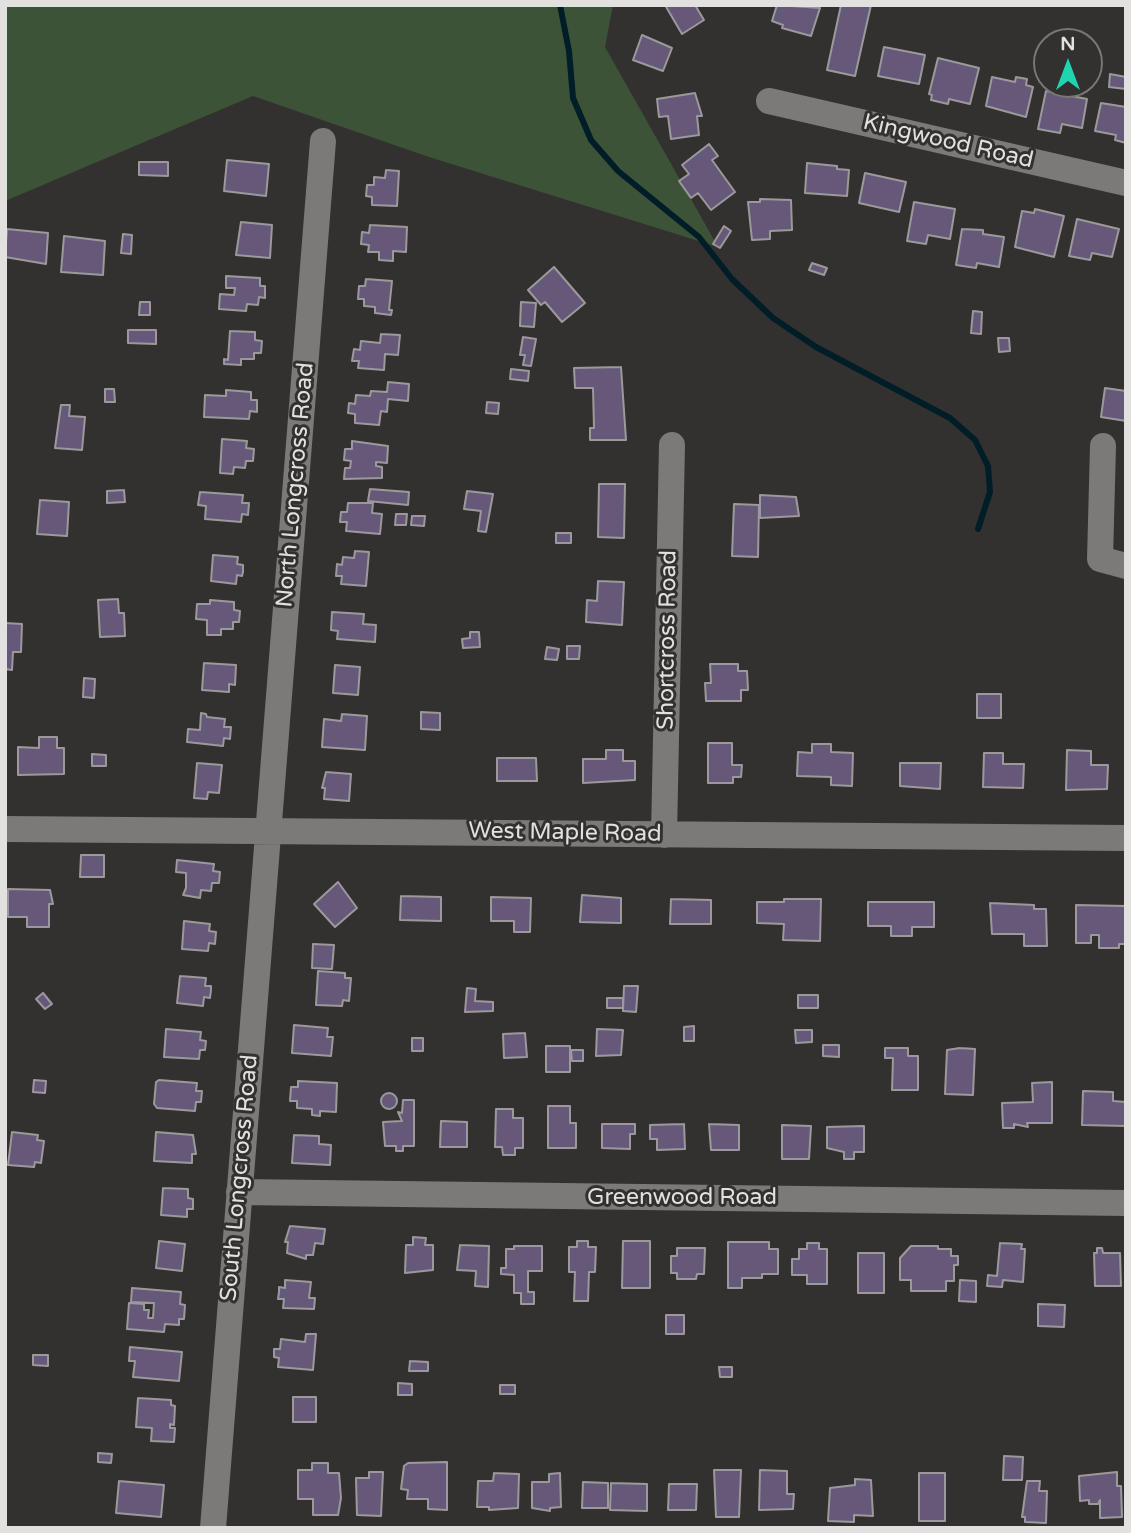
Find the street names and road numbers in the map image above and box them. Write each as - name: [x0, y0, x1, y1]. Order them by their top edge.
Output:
- street label: Kingwood Road: [860, 109, 1036, 175]
- street label: North Longcross Road: [272, 361, 320, 609]
- street label: Shortcross Road: [653, 550, 683, 730]
- street label: West Maple Road: [468, 818, 662, 848]
- street label: South Longcross Road: [215, 1054, 265, 1302]
- street label: Greenwood Road: [587, 1184, 777, 1212]

